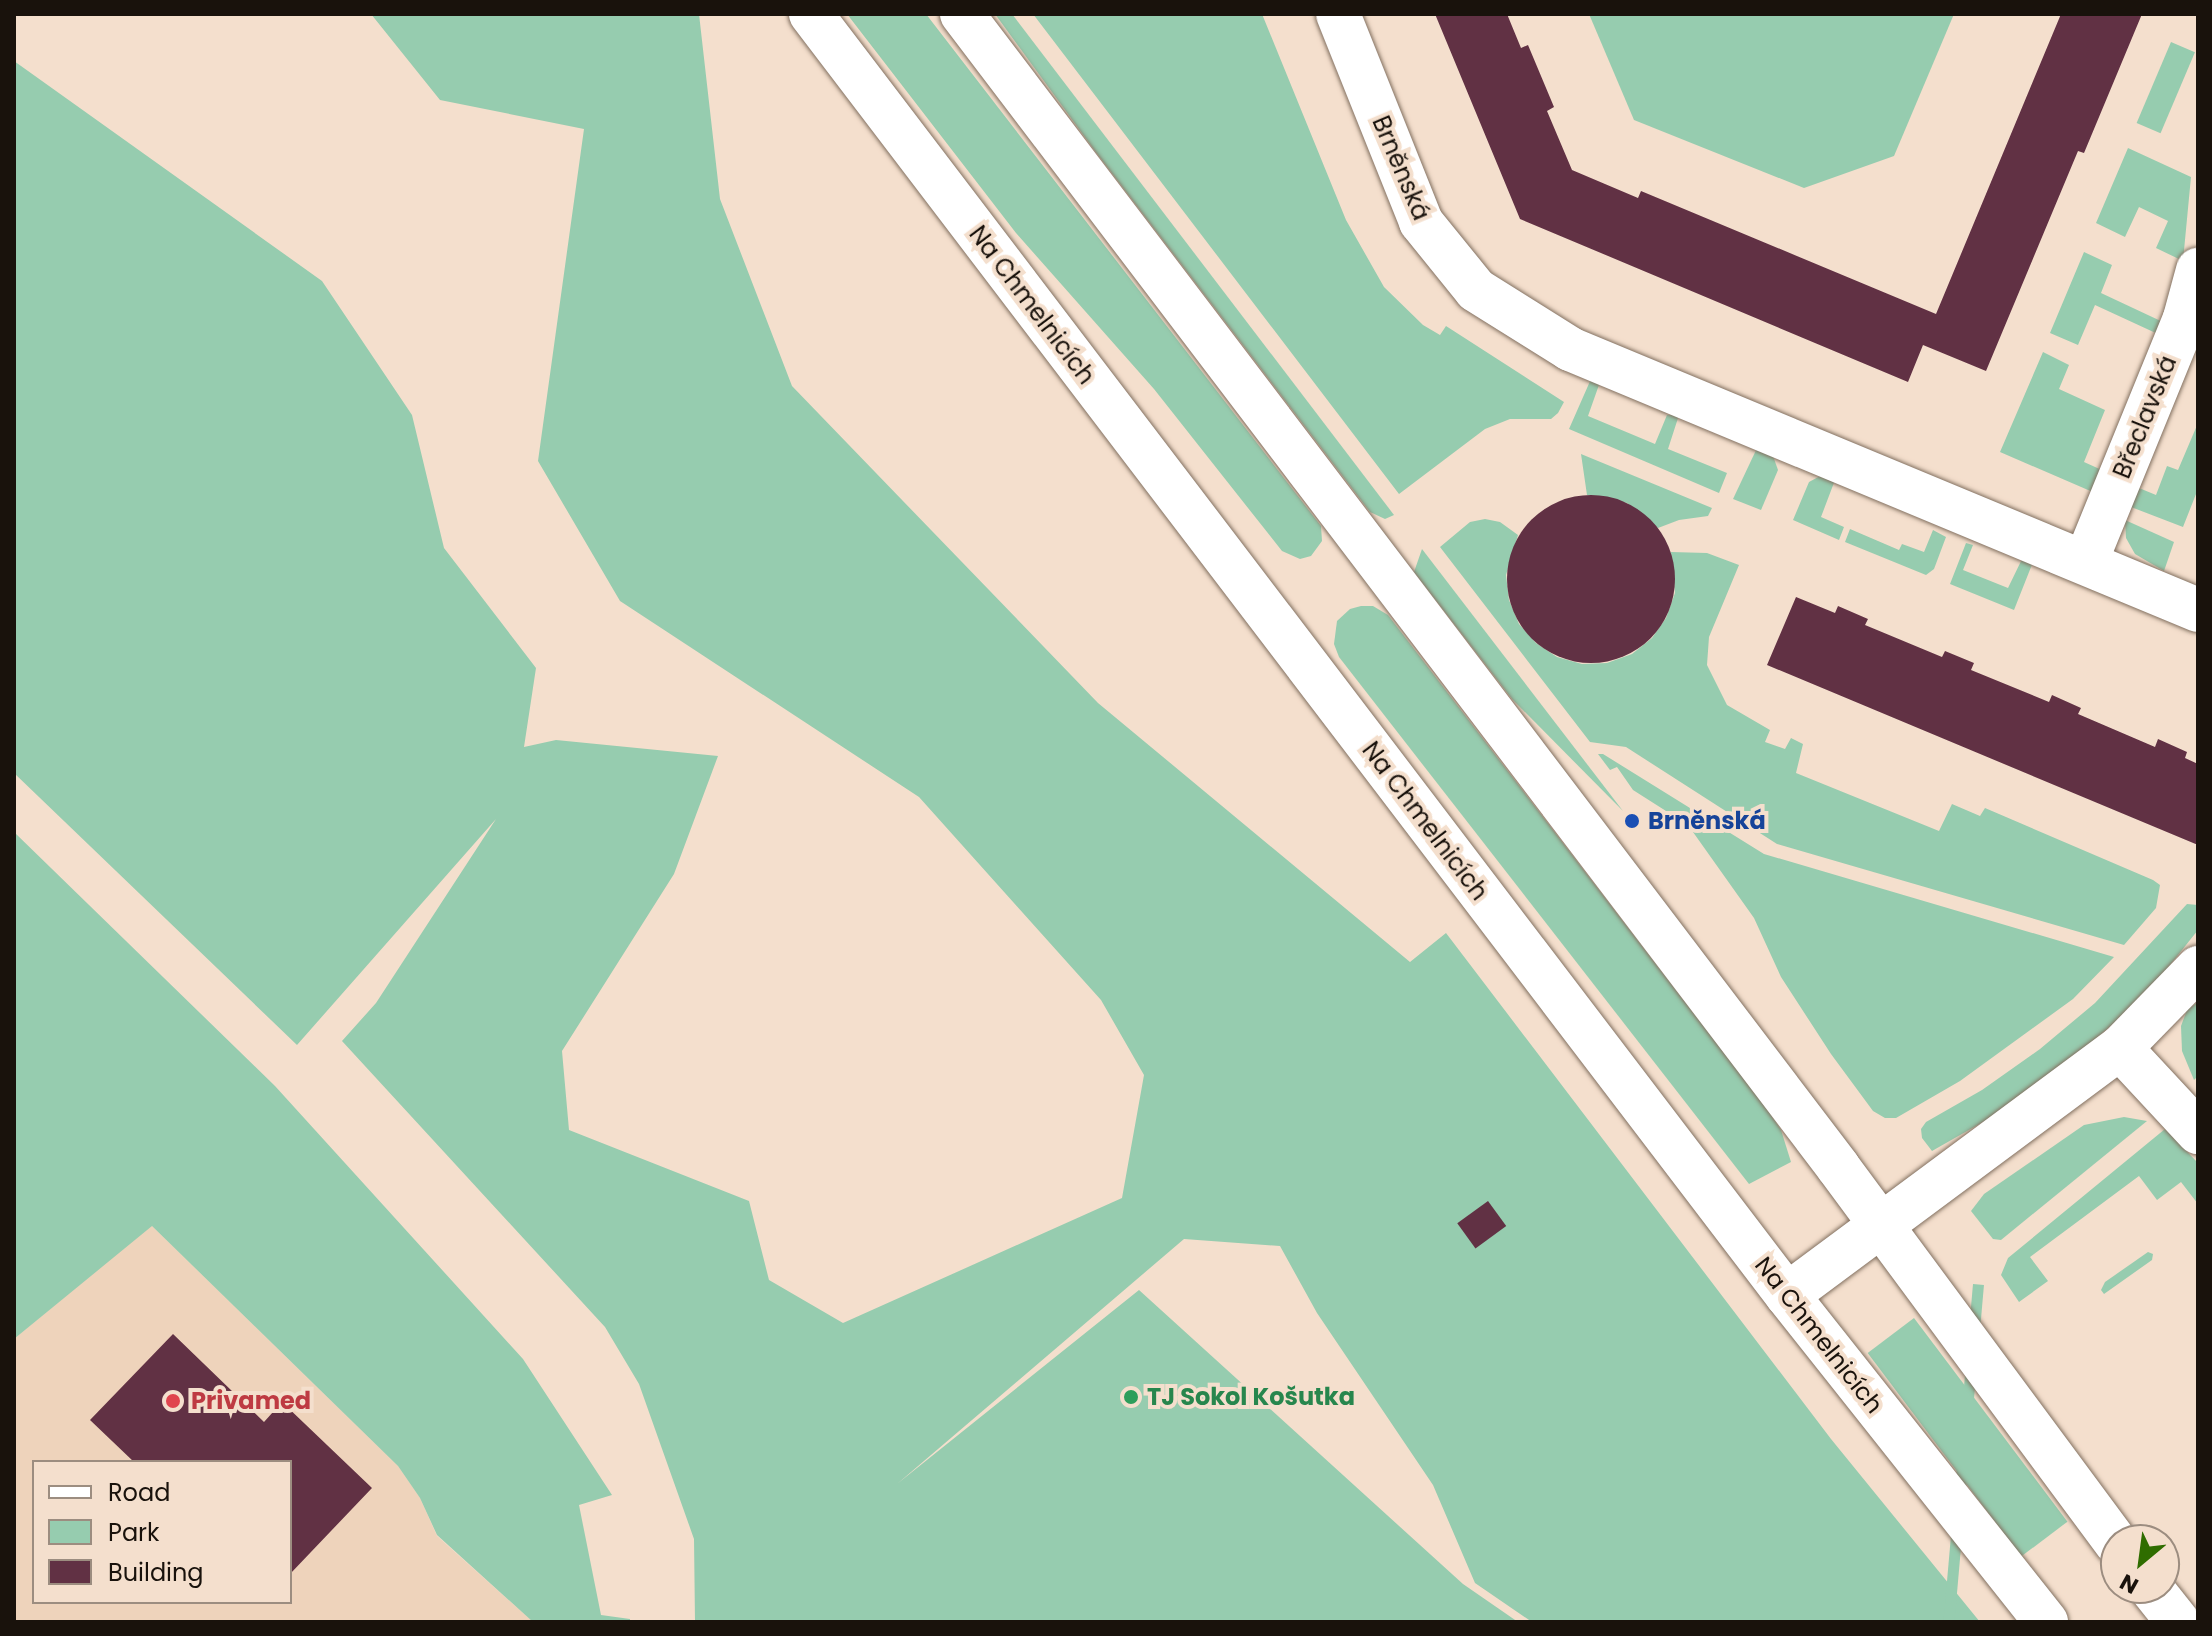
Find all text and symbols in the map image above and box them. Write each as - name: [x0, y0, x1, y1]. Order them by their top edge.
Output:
- street label: Brněnská: [1366, 112, 1436, 224]
- street label: Na Chmelnicích: [963, 220, 1101, 390]
- street label: Břeclavská: [2107, 351, 2183, 483]
- street label: Na Chmelnicích: [1356, 736, 1494, 906]
- place label: Brněnská: [1648, 807, 1766, 835]
- marker: Brněnská: [1623, 812, 1641, 830]
- street label: Na Chmelnicích: [1749, 1251, 1889, 1419]
- place label: TJ Sokol Košutka: [1147, 1383, 1355, 1411]
- place label: Privamed: [191, 1387, 311, 1415]
- marker: TJ Sokol Košutka: [1122, 1388, 1140, 1406]
- marker: Privamed: [162, 1390, 184, 1412]
- legend: [32, 1460, 292, 1604]
- text: Road: [108, 1476, 170, 1509]
- text: Park: [108, 1516, 159, 1549]
- north arrow: [2100, 1524, 2180, 1604]
- text: Building: [108, 1556, 204, 1589]
- text: N: [2114, 1566, 2144, 1601]

